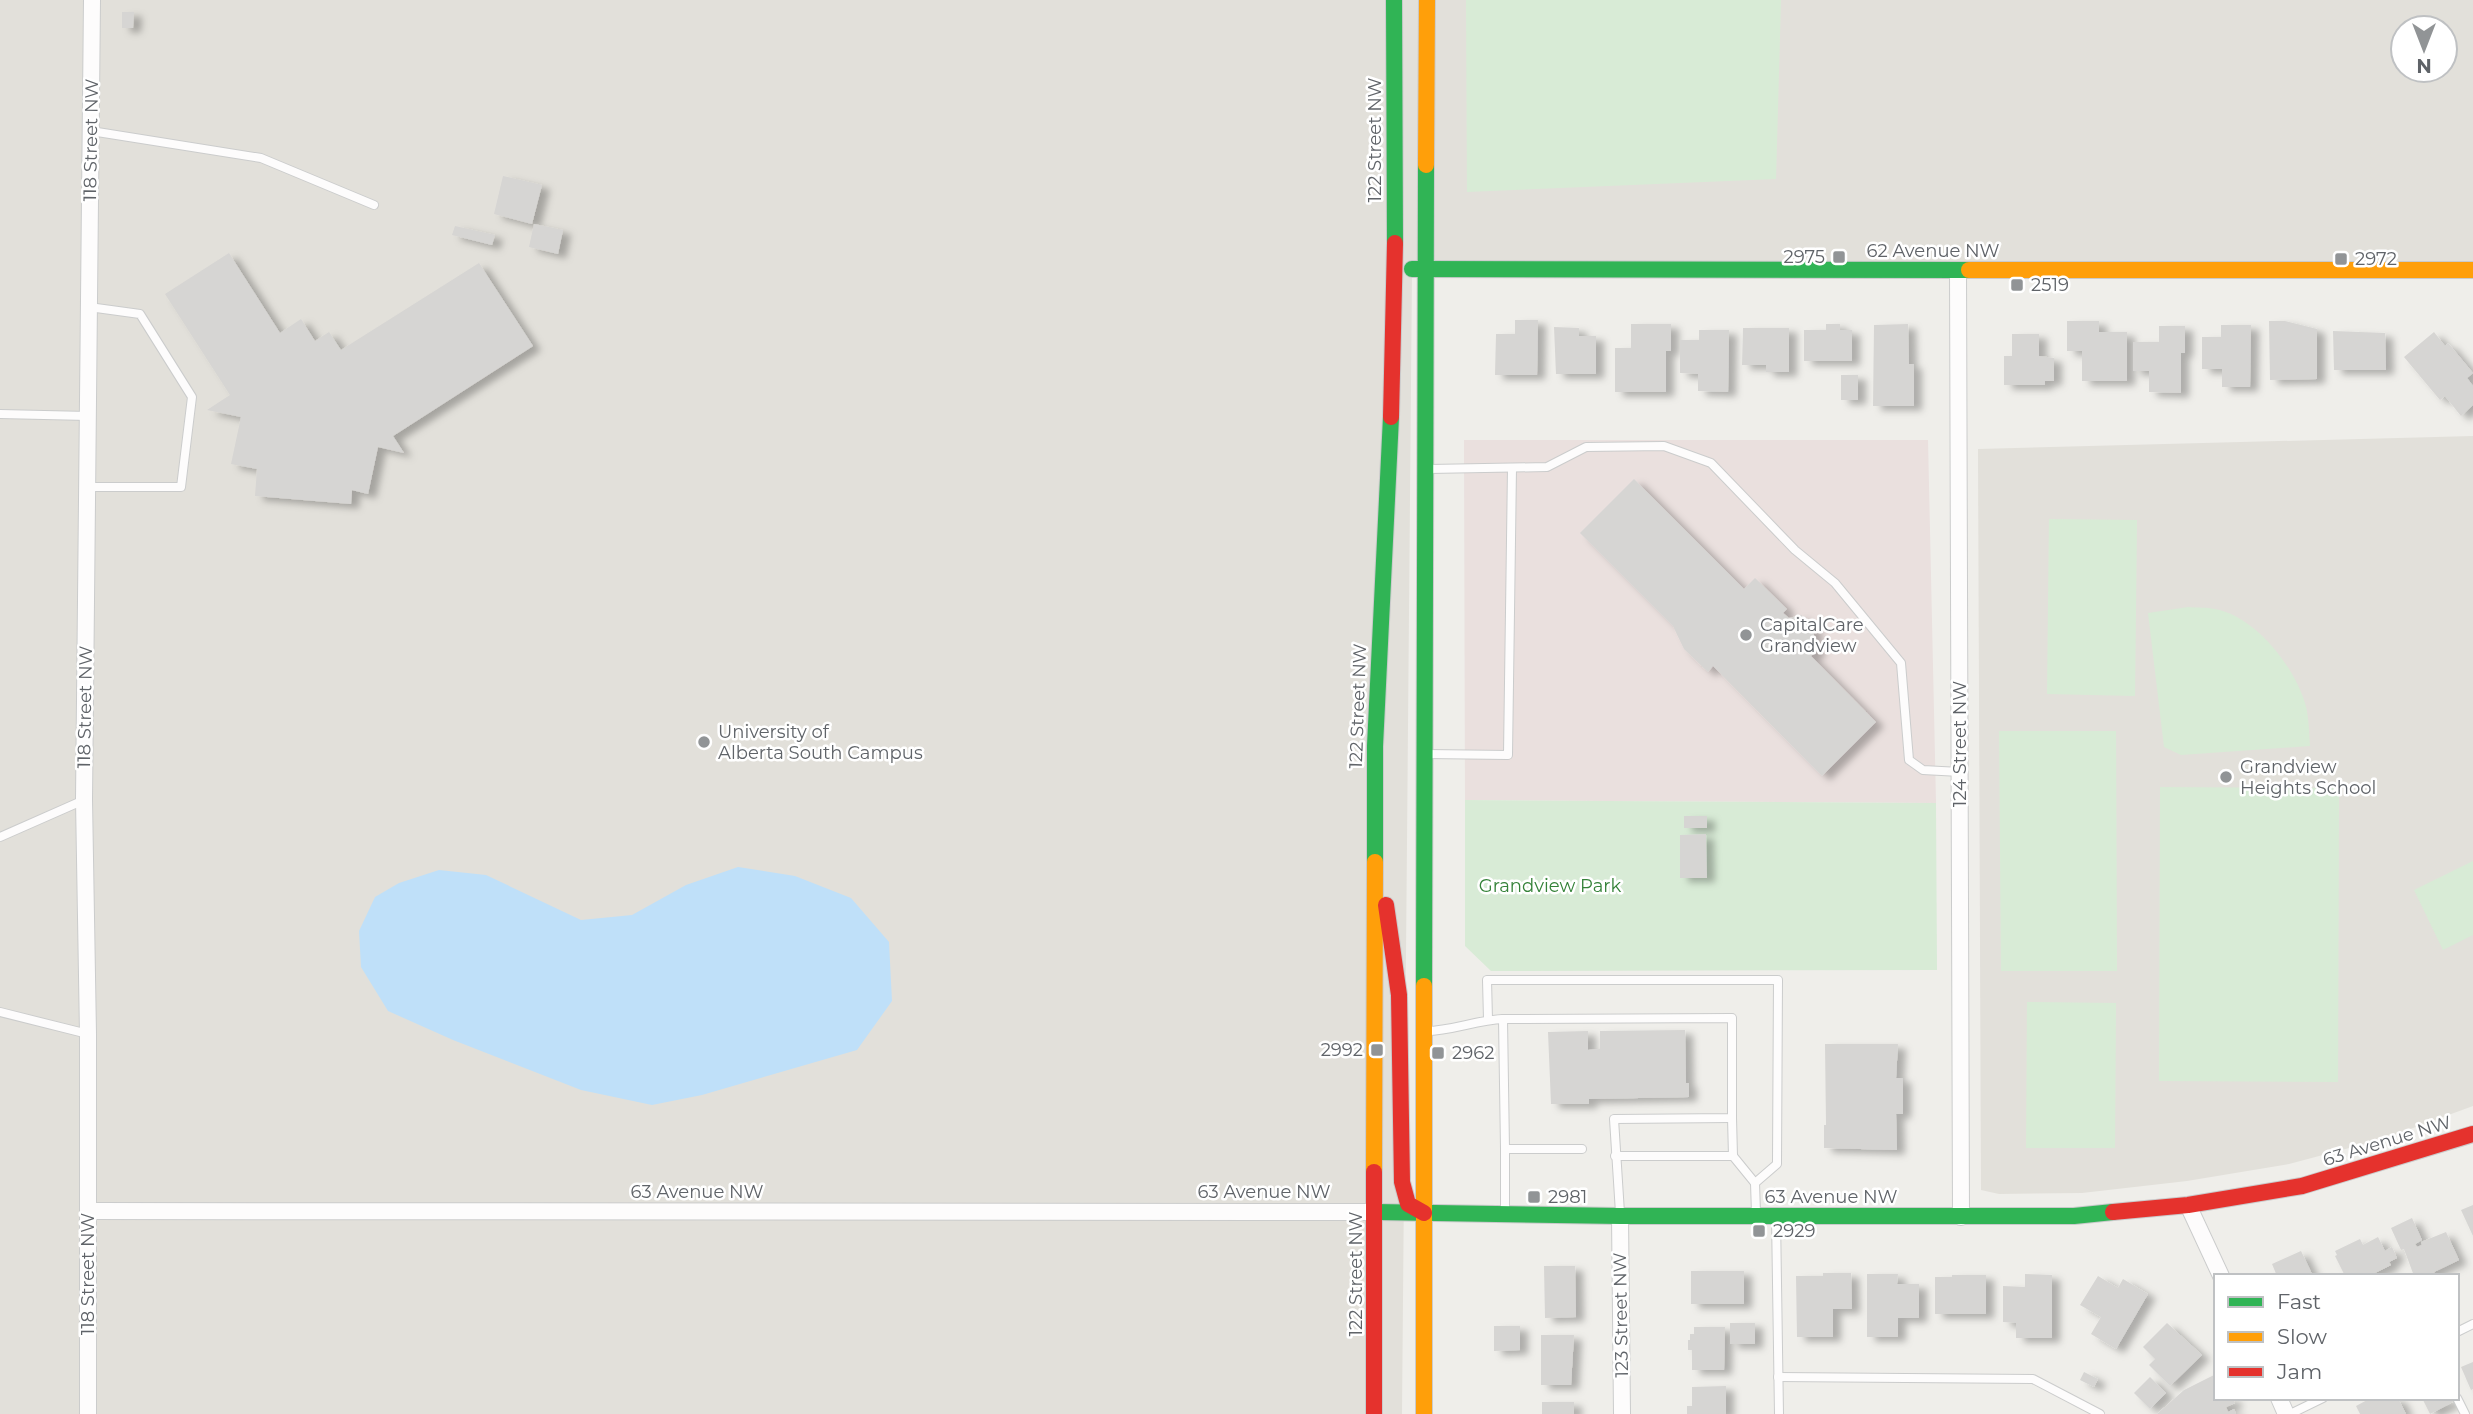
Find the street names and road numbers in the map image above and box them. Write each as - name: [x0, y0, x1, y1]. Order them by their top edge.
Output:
- street label: 122 Street NW: [1364, 77, 1386, 203]
- street label: 118 Street NW: [79, 78, 103, 202]
- street label: 62 Avenue NW: [1867, 240, 1999, 262]
- street label: 122 Street NW: [1345, 643, 1371, 769]
- street label: 118 Street NW: [73, 645, 97, 769]
- street label: 124 Street NW: [1949, 681, 1971, 807]
- street label: 63 Avenue NW: [2320, 1111, 2454, 1171]
- street label: 63 Avenue NW: [631, 1181, 763, 1203]
- street label: 63 Avenue NW: [1198, 1181, 1330, 1203]
- street label: 63 Avenue NW: [1765, 1186, 1897, 1208]
- street label: 122 Street NW: [1345, 1211, 1367, 1337]
- street label: 118 Street NW: [77, 1213, 99, 1335]
- street label: 123 Street NW: [1609, 1252, 1633, 1378]

